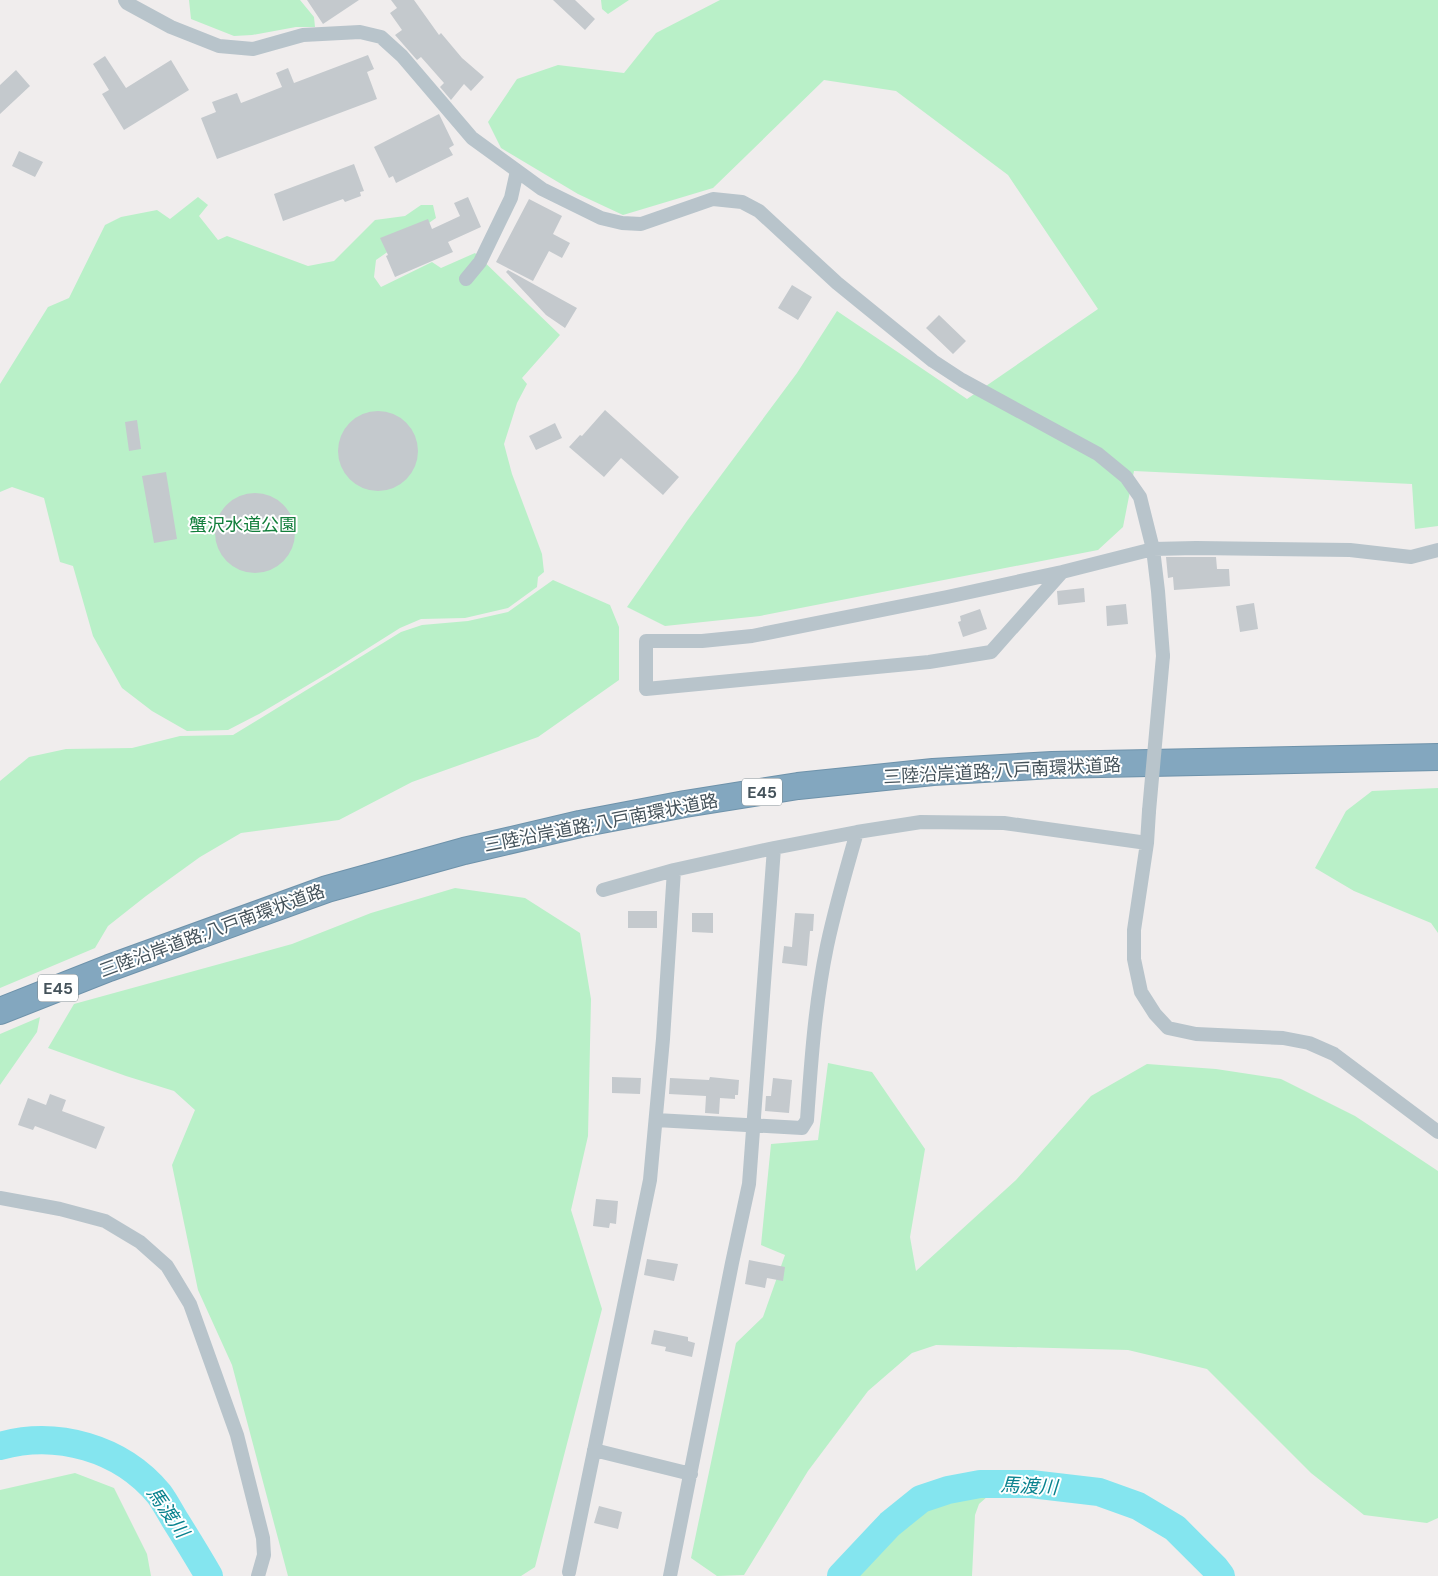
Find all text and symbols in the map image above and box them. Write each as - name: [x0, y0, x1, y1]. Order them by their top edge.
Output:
- park label: 蟹沢水道公園: [189, 513, 297, 537]
- street label: 三陸沿岸道路;八戸南環状道路: [882, 753, 1122, 789]
- road number: E45: [742, 779, 782, 806]
- street label: 三陸沿岸道路;八戸南環状道路: [482, 789, 720, 857]
- street label: 三陸沿岸道路;八戸南環状道路: [96, 879, 328, 983]
- road number: E45: [38, 974, 78, 1001]
- water label: 馬渡川: [1000, 1472, 1060, 1500]
- water label: 馬渡川: [141, 1481, 196, 1544]

